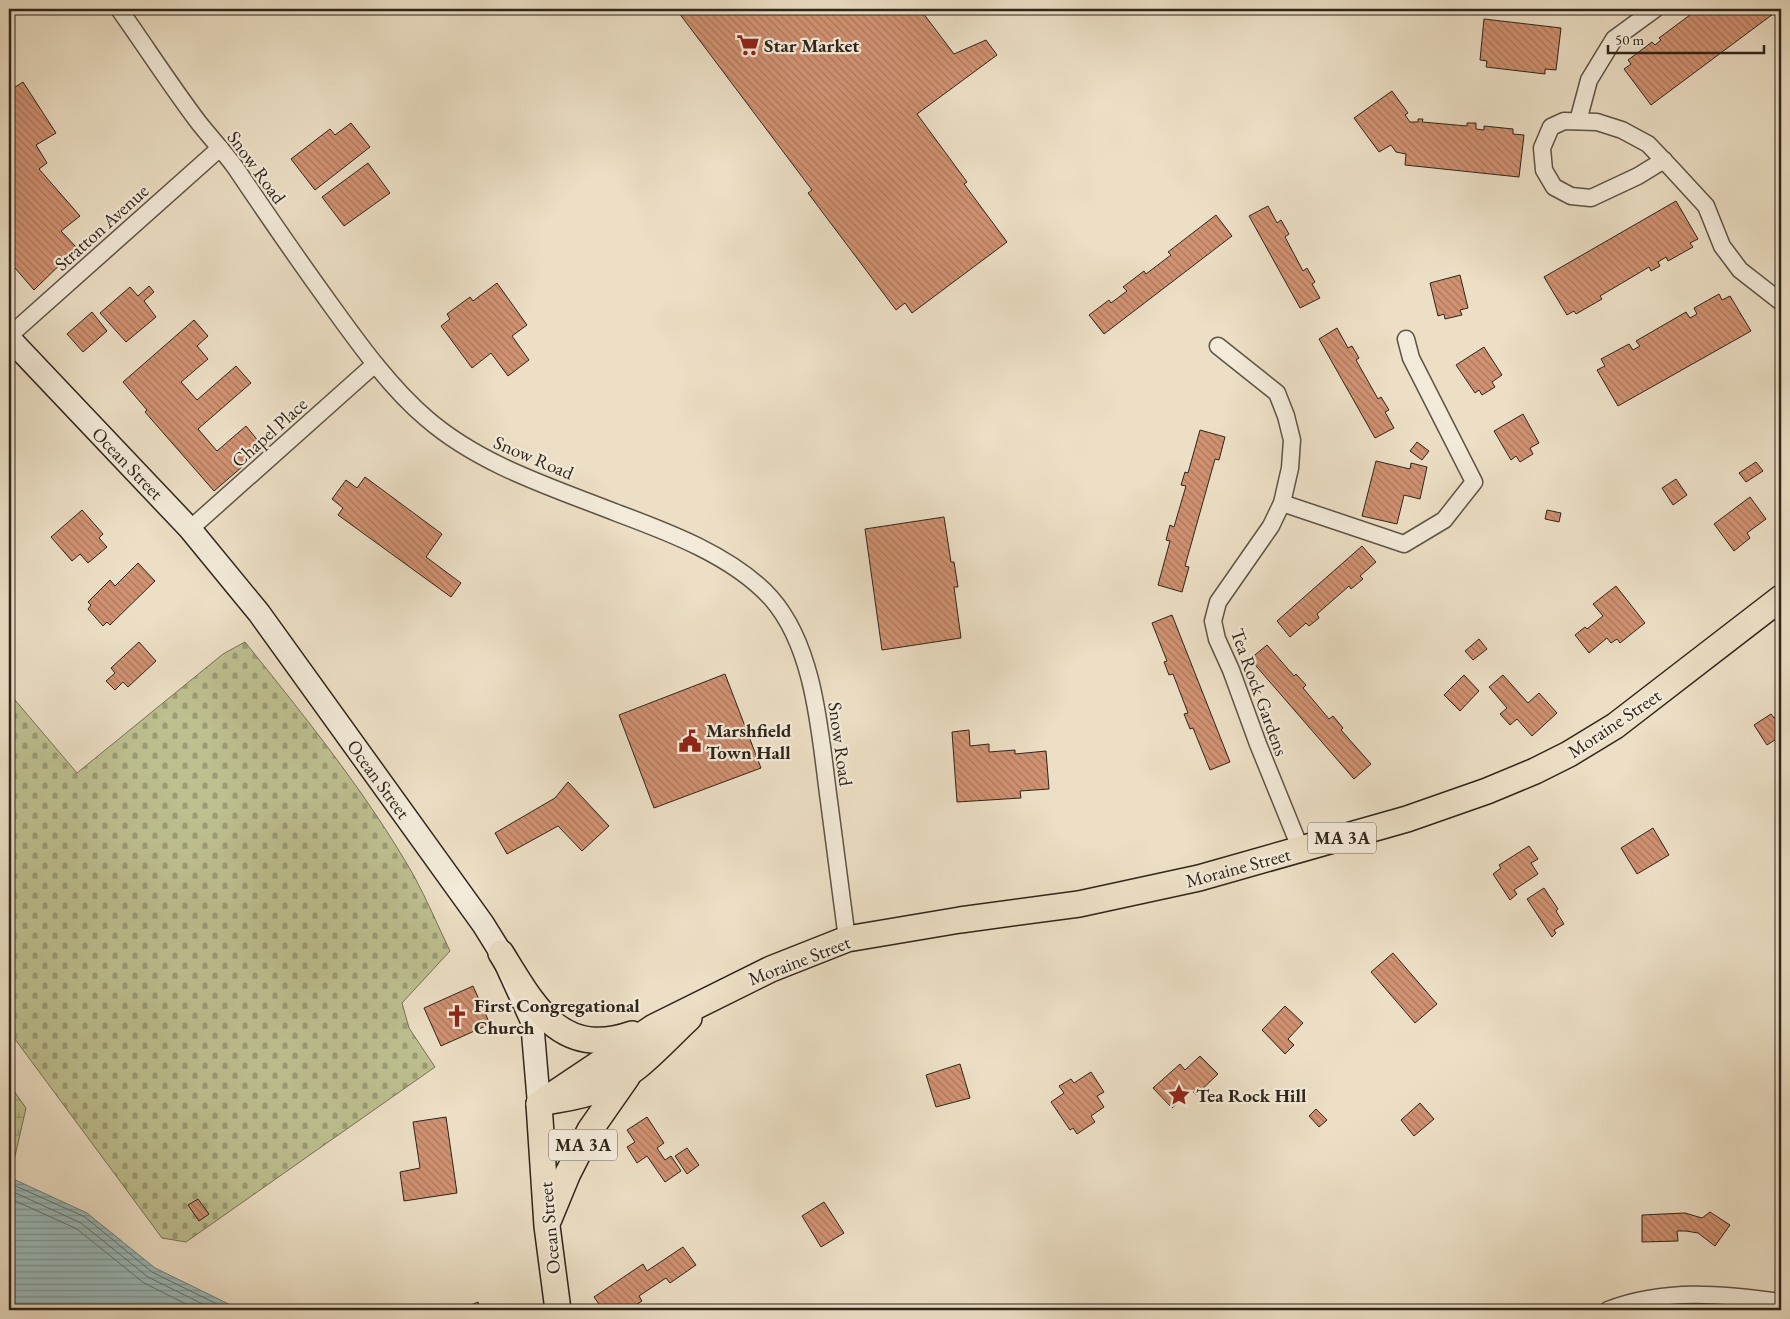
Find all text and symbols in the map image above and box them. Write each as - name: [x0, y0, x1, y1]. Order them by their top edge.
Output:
- scale bar: [1608, 22, 1764, 54]
- text: 50 m: [1615, 30, 1644, 49]
- supermarket icon: Star Market: [735, 32, 761, 58]
- place label: Star Market: [764, 33, 859, 58]
- street label: Snow Road: [222, 126, 292, 209]
- street label: Stratton Avenue: [49, 178, 154, 276]
- street label: Chapel Place: [226, 392, 313, 473]
- street label: Ocean Street: [87, 421, 169, 505]
- street label: Snow Road: [490, 429, 578, 486]
- street label: Tea Rock Gardens: [1225, 625, 1294, 759]
- street label: Moraine Street: [1563, 683, 1666, 764]
- street label: Snow Road: [822, 700, 859, 788]
- place label: Marshfield Town Hall: [706, 718, 792, 765]
- public building icon: Marshfield Town Hall: [677, 728, 703, 754]
- street label: Ocean Street: [341, 735, 416, 824]
- road number: MA 3A: [1308, 822, 1376, 854]
- street label: Moraine Street: [1183, 841, 1293, 893]
- street label: Moraine Street: [744, 929, 854, 991]
- place label: First Congregational Church: [474, 993, 640, 1040]
- church icon: First Congregational Church: [444, 1003, 470, 1029]
- place icon: Tea Rock Hill: [1166, 1082, 1192, 1108]
- place label: Tea Rock Hill: [1196, 1083, 1307, 1108]
- road number: MA 3A: [549, 1130, 617, 1160]
- street label: Ocean Street: [533, 1181, 566, 1275]

